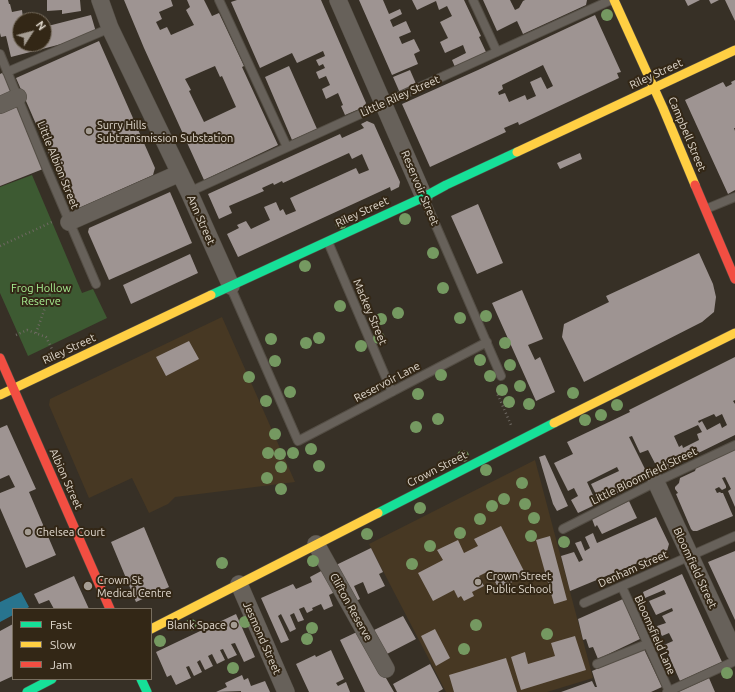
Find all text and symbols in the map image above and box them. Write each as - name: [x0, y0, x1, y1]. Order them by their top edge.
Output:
- north arrow: [12, 12, 52, 52]
- text: N: [34, 19, 48, 32]
- street label: Riley Street: [627, 56, 685, 92]
- street label: Little Riley Street: [358, 73, 442, 119]
- street label: Campbell Street: [665, 95, 709, 173]
- place label: Surry Hills Subtransmission Substation: [97, 118, 233, 144]
- street label: Little Albion Street: [34, 119, 82, 211]
- marker: Surry Hills Subtransmission Substation: [84, 126, 94, 136]
- street label: Reservoir Street: [398, 149, 442, 227]
- street label: Ann Street: [184, 193, 218, 247]
- street label: Riley Street: [333, 194, 391, 230]
- street label: Mackey Street: [350, 277, 390, 347]
- park label: Frog Hollow Reserve: [11, 281, 71, 307]
- street label: Riley Street: [40, 331, 98, 367]
- street label: Reservoir Lane: [352, 359, 422, 405]
- street label: Little Bloomfield Street: [589, 445, 699, 507]
- street label: Albion Street: [47, 447, 85, 511]
- street label: Crown Street: [405, 448, 469, 490]
- place label: Chelsea Court: [36, 525, 105, 539]
- street label: Bloomfield Street: [670, 525, 720, 611]
- marker: Chelsea Court: [23, 527, 33, 537]
- street label: Denham Street: [596, 548, 670, 590]
- place label: Crown Street Public School: [486, 569, 551, 595]
- street label: Clifton Reserve: [327, 571, 375, 643]
- place label: Crown St Medical Centre: [97, 573, 172, 599]
- marker: Crown Street Public School: [473, 577, 483, 587]
- marker: Crown St Medical Centre: [82, 580, 94, 592]
- street label: Bloomsfield Lane: [632, 593, 678, 677]
- street label: Jesmond Street: [240, 600, 284, 676]
- legend: [12, 608, 152, 680]
- text: Fast: [50, 618, 72, 631]
- place label: Blank Space: [167, 618, 226, 632]
- marker: Blank Space: [229, 620, 239, 630]
- text: Slow: [50, 638, 76, 651]
- text: Jam: [50, 658, 72, 671]

